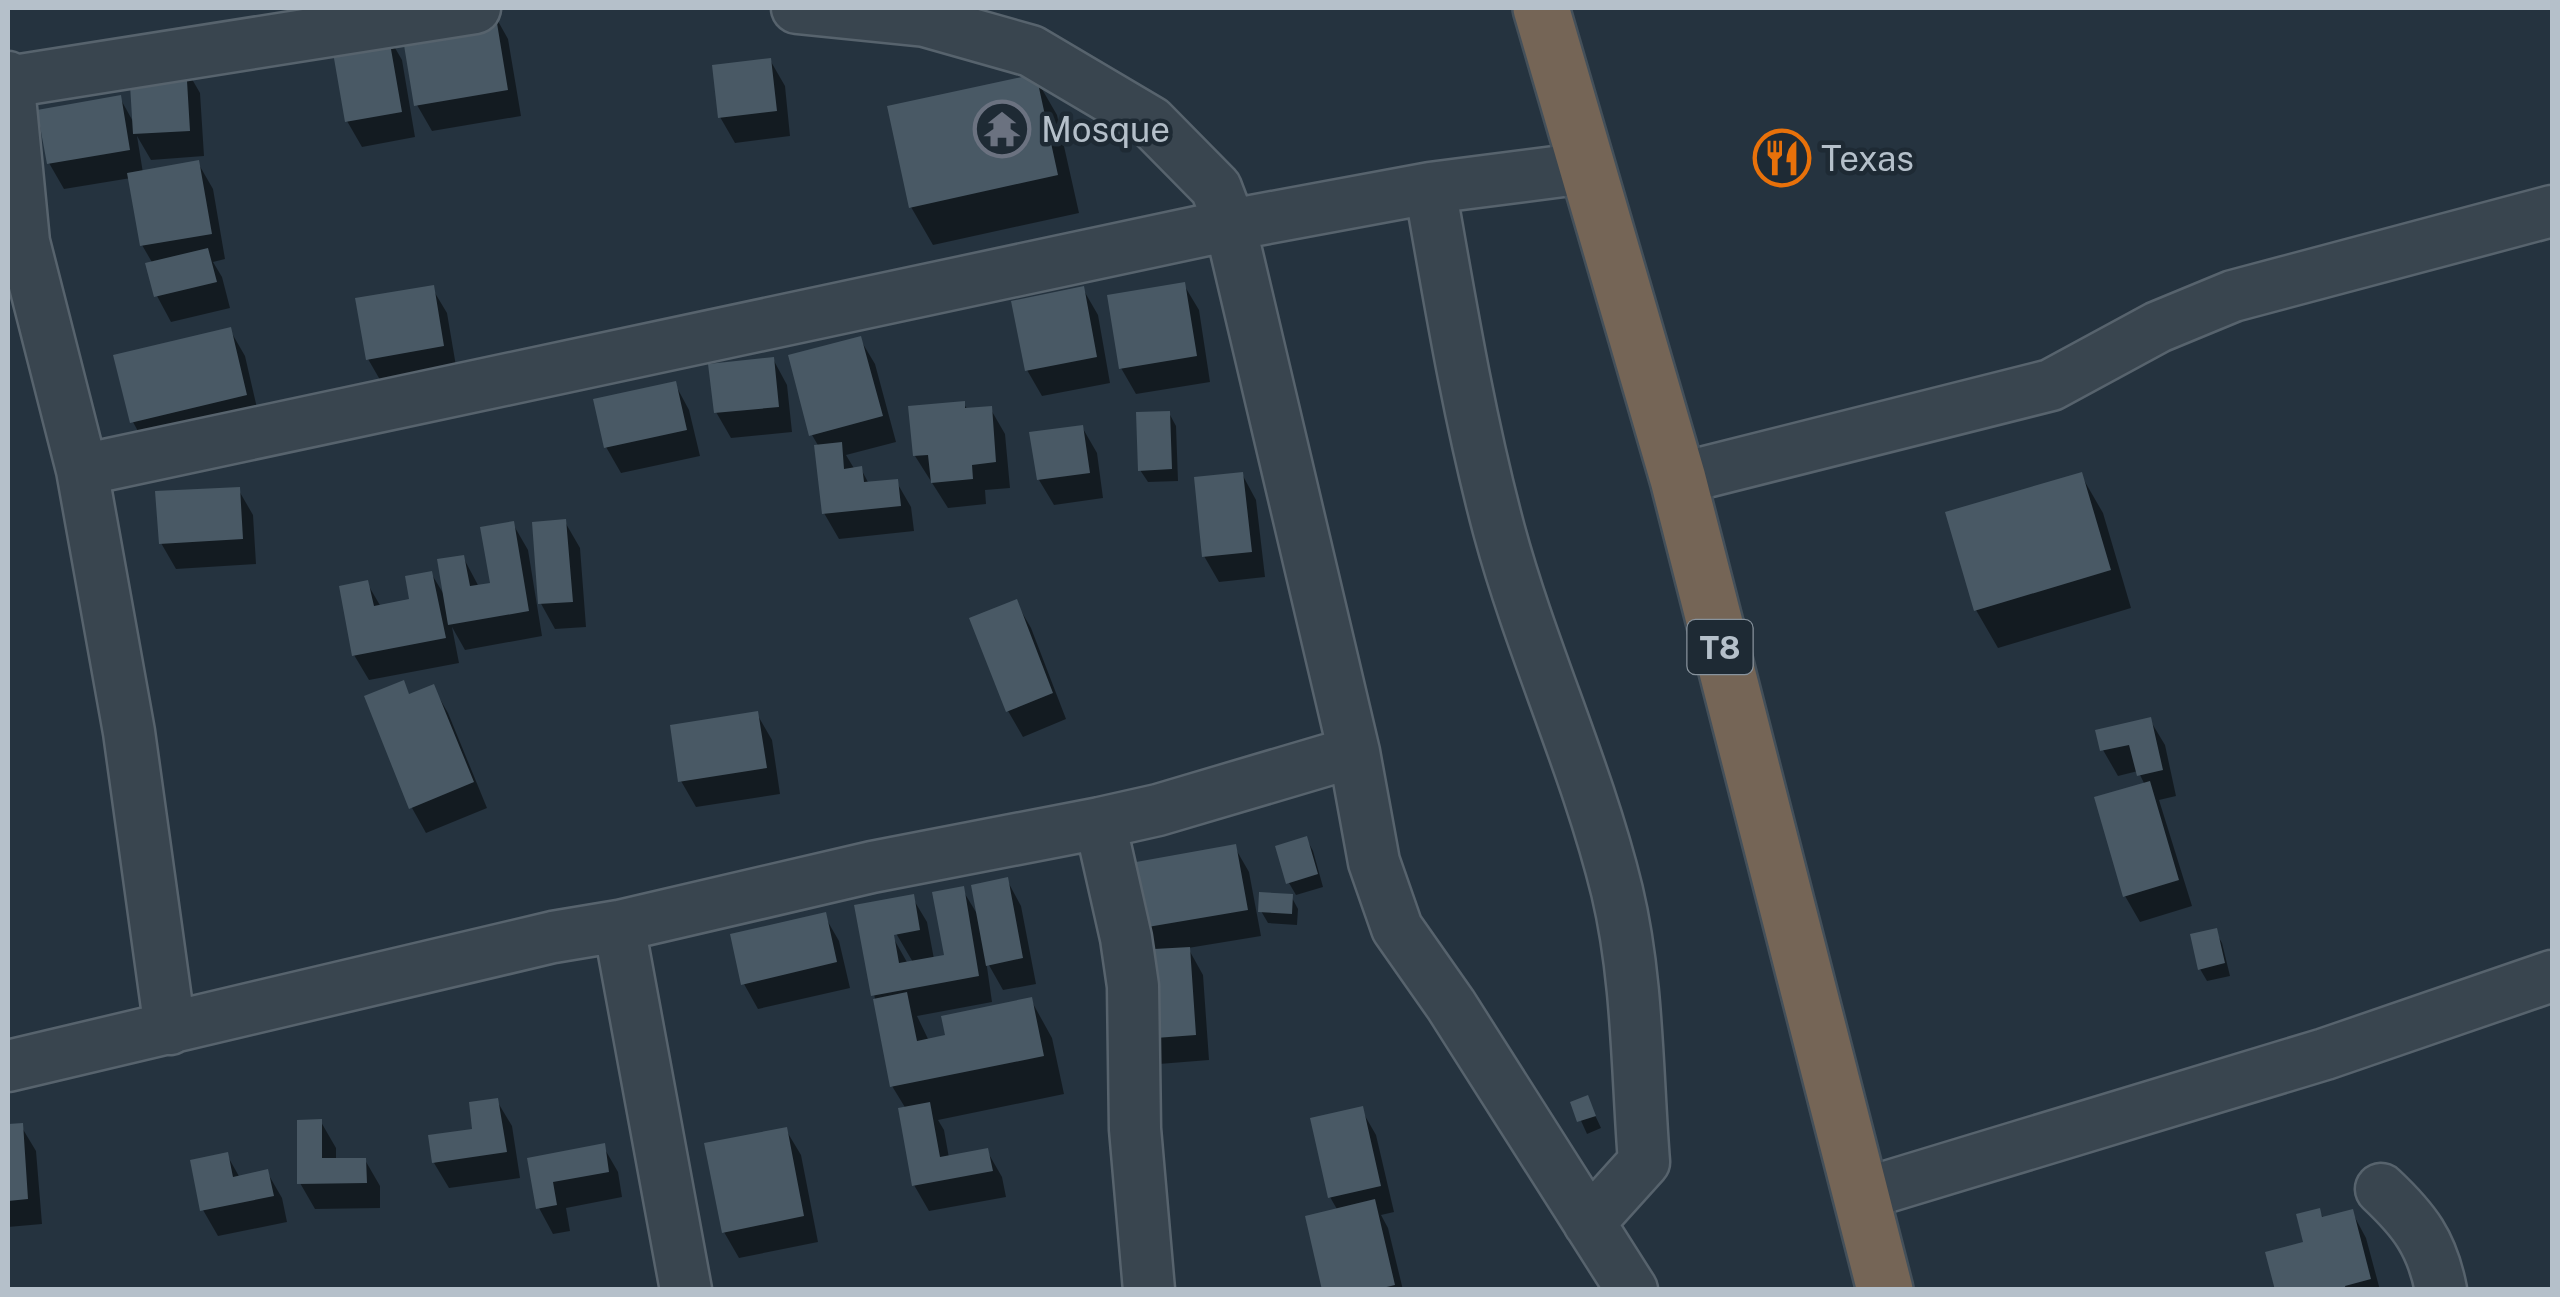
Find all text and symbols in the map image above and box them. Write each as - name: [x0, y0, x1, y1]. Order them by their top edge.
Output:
- temple icon: Mosque: [972, 99, 1032, 159]
- place label: Mosque: [1041, 109, 1170, 150]
- restaurant icon: Texas: [1752, 128, 1812, 188]
- place label: Texas: [1821, 138, 1914, 179]
- road number: T8: [1688, 620, 1752, 674]

